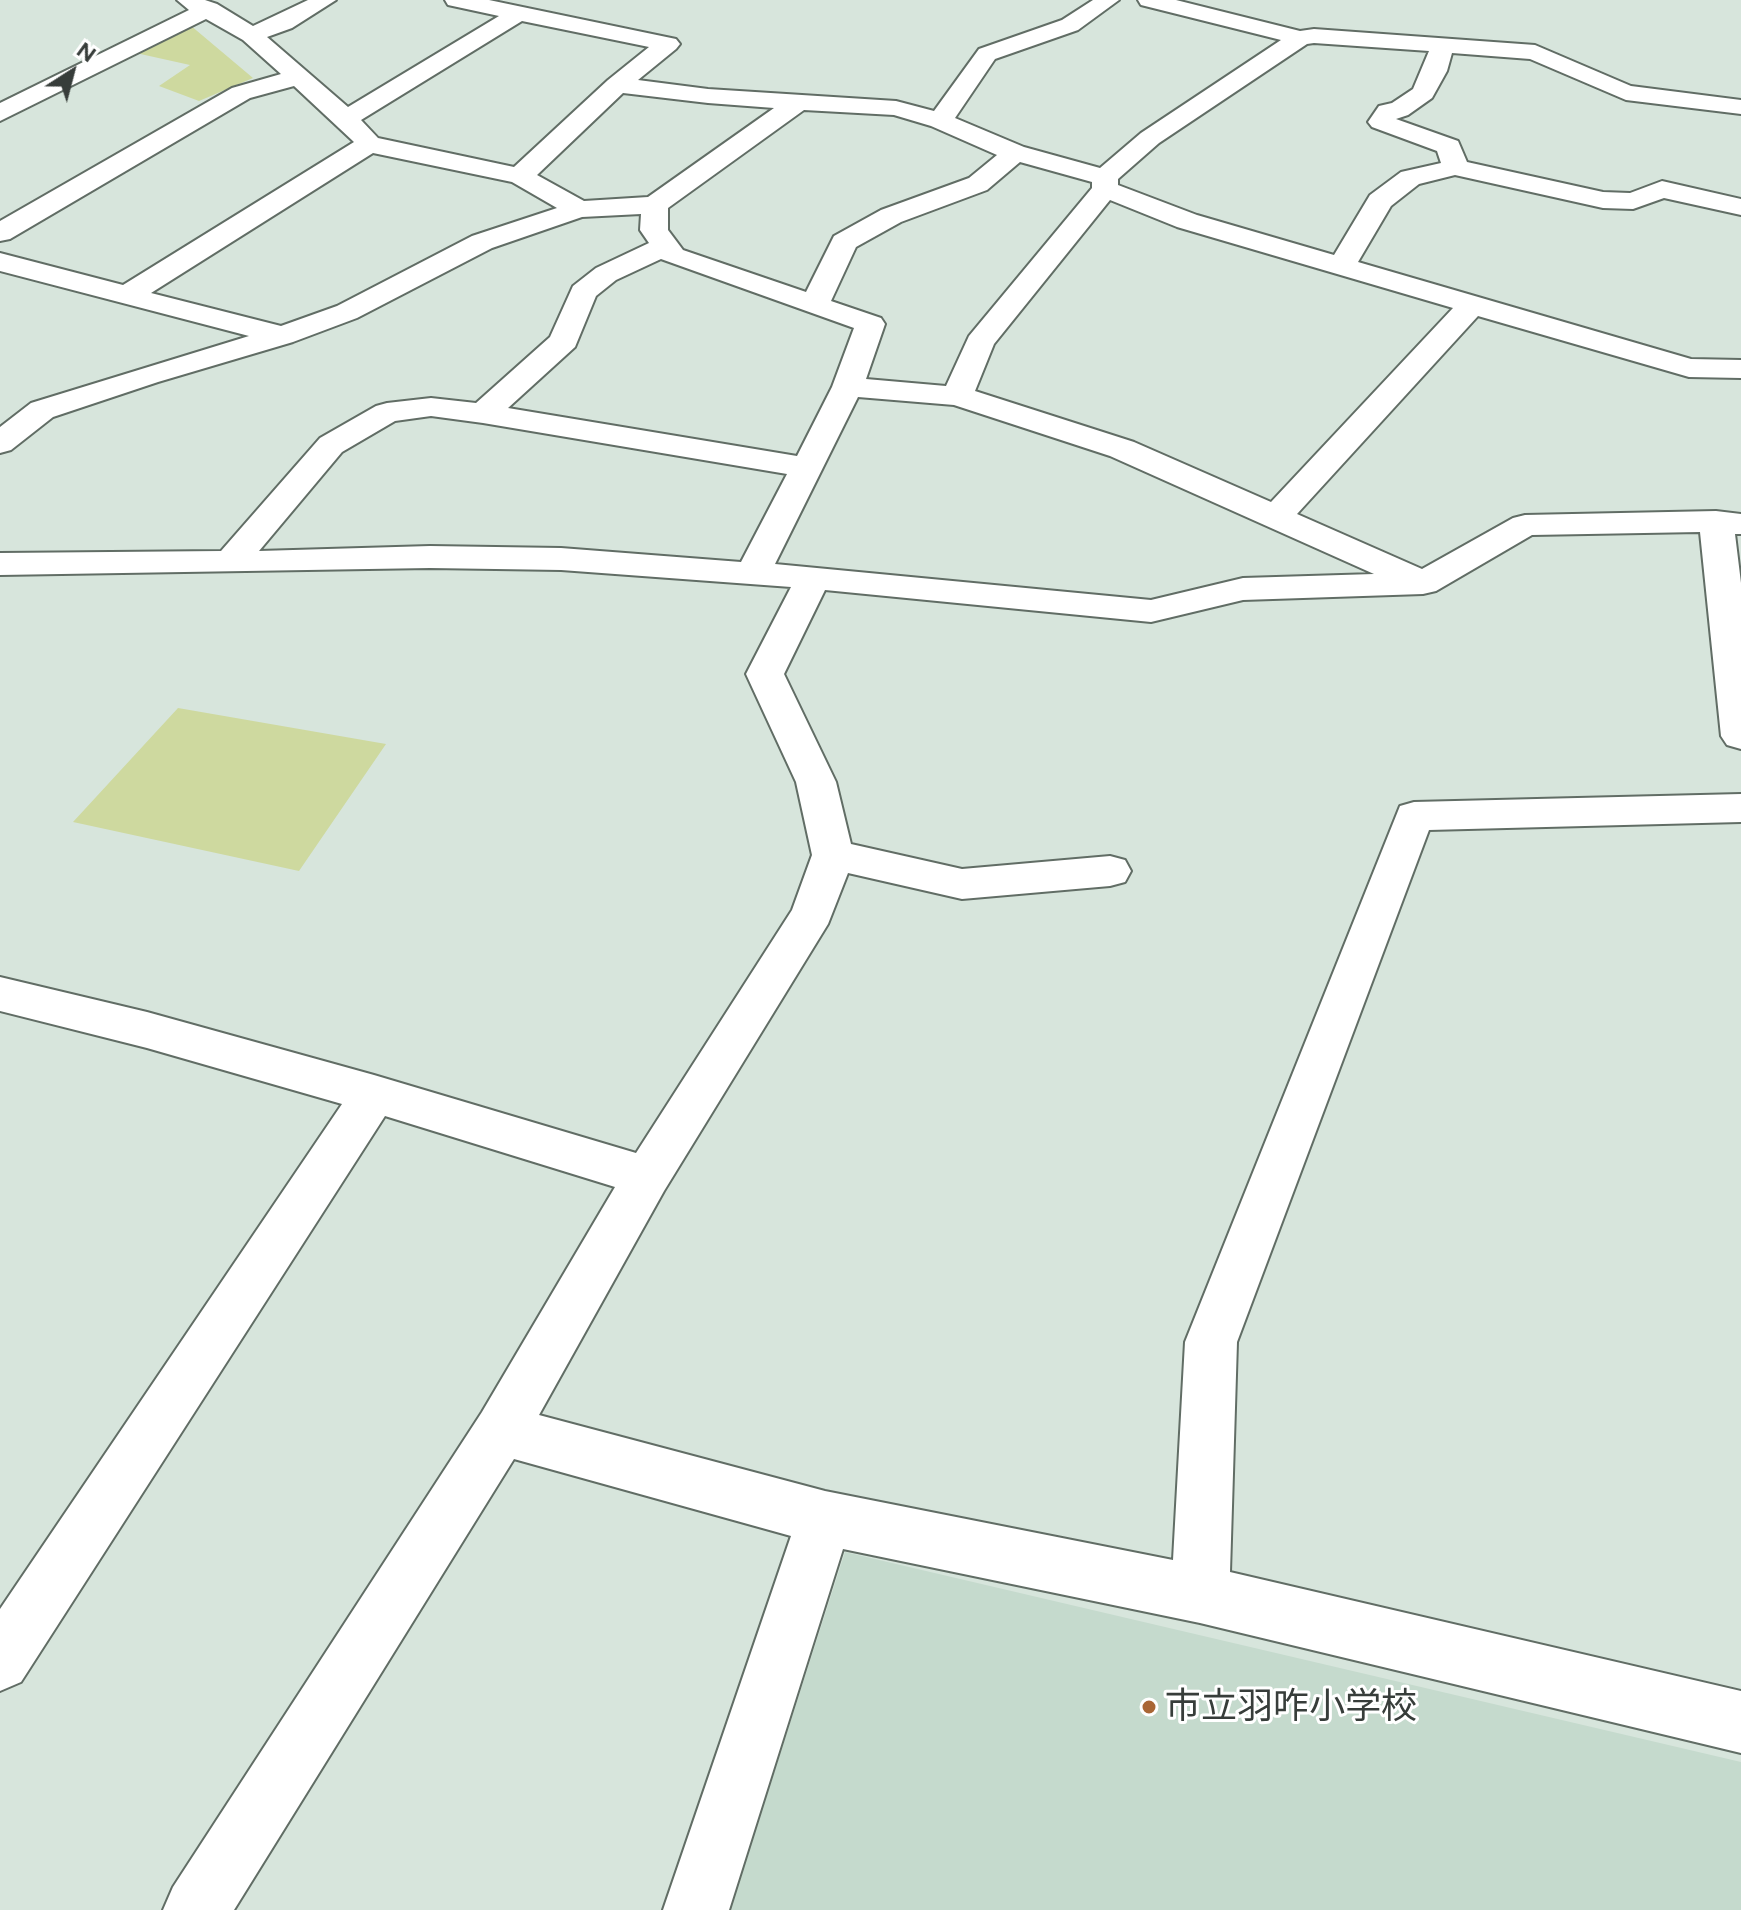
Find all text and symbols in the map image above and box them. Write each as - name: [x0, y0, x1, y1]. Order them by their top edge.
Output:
- north arrow: [32, 32, 112, 112]
- text: N: [72, 36, 101, 68]
- place label: 市立羽咋小学校: [1165, 1685, 1417, 1729]
- marker: 市立羽咋小学校: [1140, 1698, 1158, 1716]

